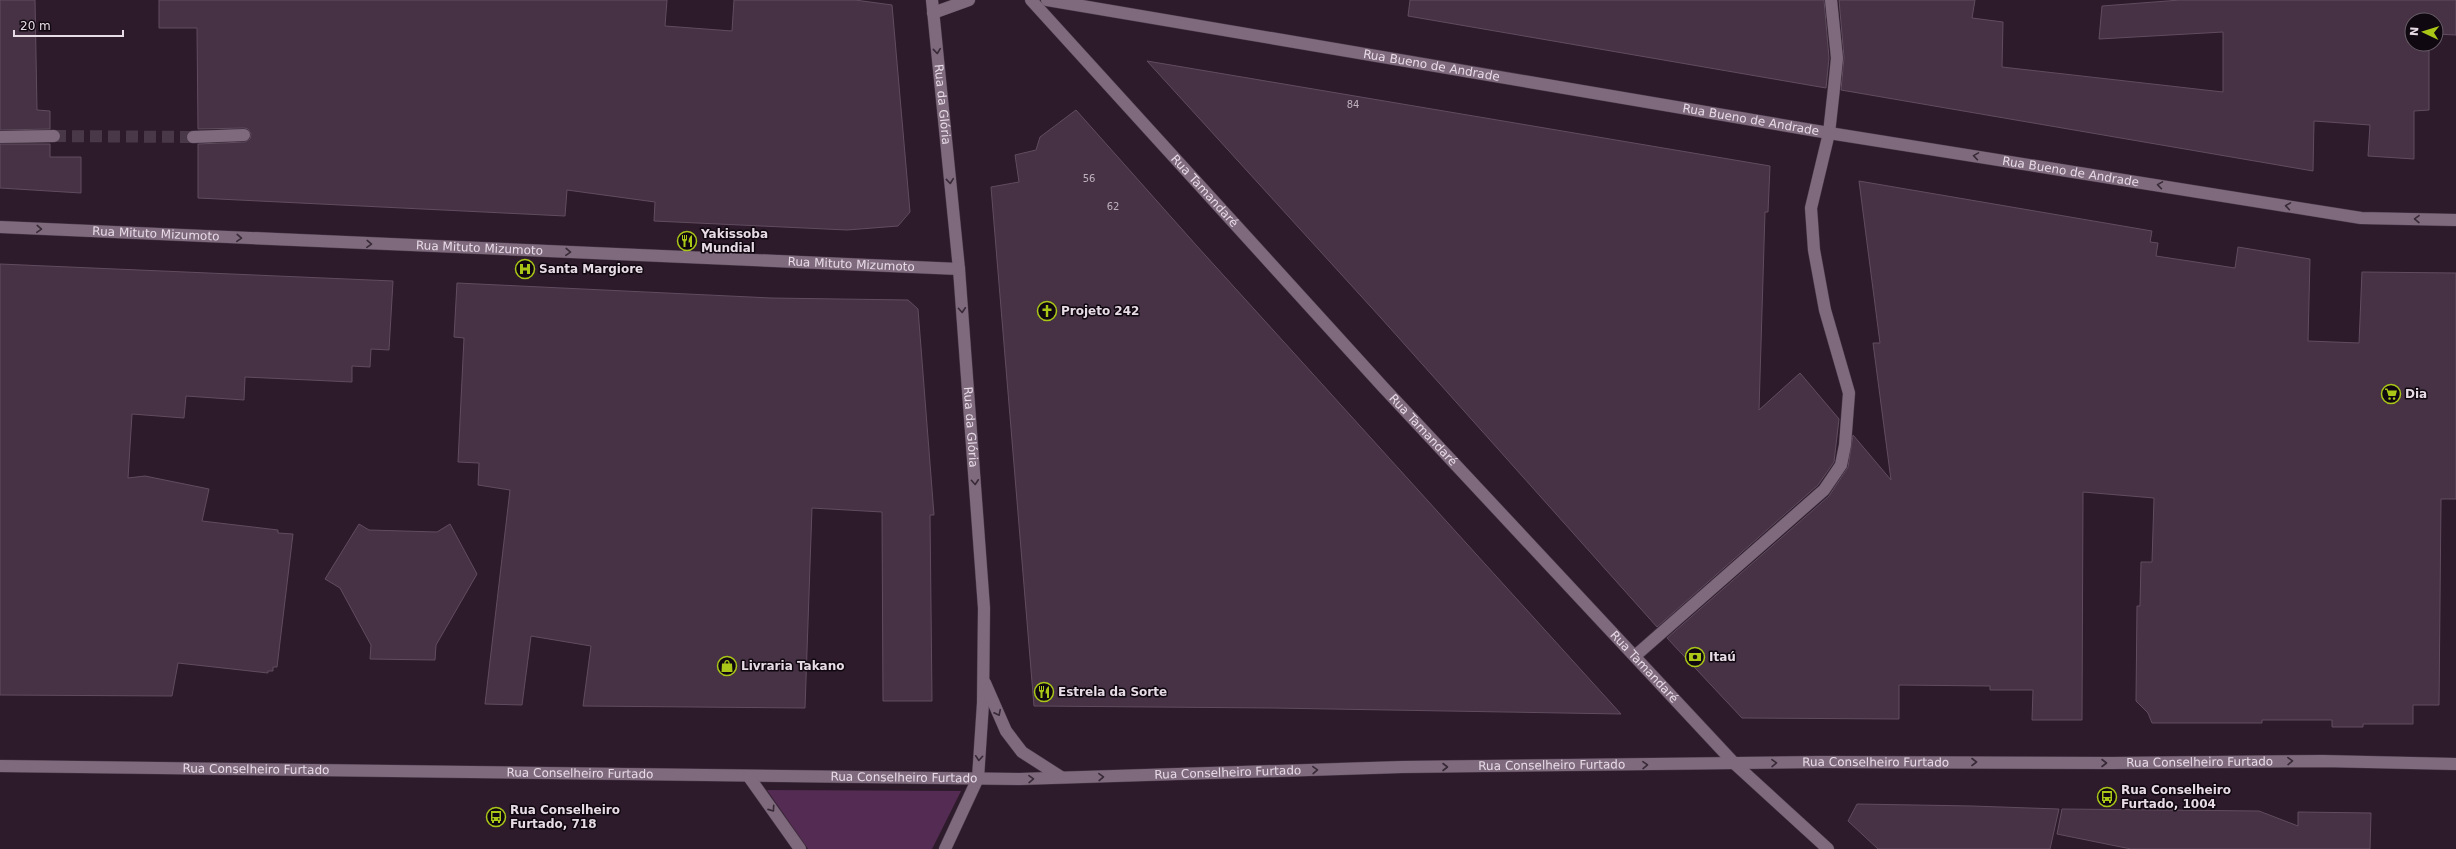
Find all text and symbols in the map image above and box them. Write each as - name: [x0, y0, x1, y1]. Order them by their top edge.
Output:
- scale bar: [14, 12, 123, 38]
- north arrow: [2404, 12, 2444, 52]
- text: 20 m: [20, 19, 51, 33]
- text: N: [2408, 26, 2421, 36]
- street label: Rua Bueno de Andrade: [1362, 47, 1501, 84]
- one-way arrow: [932, 48, 941, 54]
- street label: Rua da Glória: [931, 63, 953, 146]
- house number: 84: [1347, 99, 1359, 110]
- street label: Rua Bueno de Andrade: [1682, 101, 1820, 138]
- street label: Rua Tamandaré: [1168, 152, 1241, 230]
- one-way arrow: [1973, 152, 1979, 161]
- street label: Rua Bueno de Andrade: [2001, 154, 2140, 189]
- house number: 56: [1083, 173, 1095, 184]
- one-way arrow: [945, 178, 954, 184]
- one-way arrow: [2156, 182, 2163, 190]
- house number: 62: [1107, 201, 1119, 212]
- one-way arrow: [2285, 202, 2291, 211]
- one-way arrow: [2414, 215, 2420, 223]
- street label: Rua Mituto Mizumoto: [92, 224, 220, 244]
- one-way arrow: [36, 225, 42, 233]
- place label: Yakissoba Mundial: [700, 227, 768, 255]
- restaurant icon: Yakissoba Mundial: [676, 230, 698, 252]
- one-way arrow: [236, 233, 242, 242]
- street label: Rua Mituto Mizumoto: [416, 238, 543, 258]
- one-way arrow: [366, 239, 372, 248]
- one-way arrow: [565, 248, 571, 257]
- street label: Rua Mituto Mizumoto: [787, 255, 915, 274]
- hospital icon: Santa Margiore: [514, 258, 536, 280]
- place label: Santa Margiore: [539, 262, 643, 276]
- church icon: Projeto 242: [1036, 300, 1058, 322]
- place label: Projeto 242: [1061, 304, 1139, 318]
- one-way arrow: [958, 307, 967, 313]
- supermarket icon: Dia: [2380, 383, 2402, 405]
- street label: Rua da Glória: [961, 386, 981, 468]
- place label: Dia: [2405, 387, 2427, 401]
- street label: Rua Tamandaré: [1386, 391, 1460, 469]
- one-way arrow: [970, 479, 979, 485]
- street label: Rua Tamandaré: [1607, 628, 1681, 706]
- bank icon: Itaú: [1684, 646, 1706, 668]
- place label: Itaú: [1709, 650, 1736, 664]
- shop icon: Livraria Takano: [716, 655, 738, 677]
- place label: Livraria Takano: [741, 659, 845, 673]
- restaurant icon: Estrela da Sorte: [1033, 681, 1055, 703]
- place label: Estrela da Sorte: [1058, 685, 1167, 699]
- one-way arrow: [993, 709, 1001, 716]
- street label: Rua Conselheiro Furtado: [2126, 754, 2273, 770]
- one-way arrow: [975, 755, 984, 761]
- street label: Rua Conselheiro Furtado: [1802, 755, 1949, 769]
- street label: Rua Conselheiro Furtado: [1478, 757, 1625, 773]
- one-way arrow: [2287, 757, 2293, 765]
- one-way arrow: [1971, 758, 1977, 766]
- one-way arrow: [1771, 759, 1777, 767]
- one-way arrow: [2101, 759, 2107, 767]
- street label: Rua Conselheiro Furtado: [182, 761, 330, 777]
- one-way arrow: [1642, 761, 1648, 769]
- street label: Rua Conselheiro Furtado: [1154, 763, 1301, 782]
- one-way arrow: [1442, 763, 1448, 771]
- street label: Rua Conselheiro Furtado: [506, 765, 654, 781]
- one-way arrow: [1312, 766, 1318, 774]
- street label: Rua Conselheiro Furtado: [830, 770, 978, 785]
- one-way arrow: [1098, 773, 1104, 781]
- one-way arrow: [1028, 775, 1034, 783]
- place label: Rua Conselheiro Furtado, 1004: [2121, 783, 2231, 811]
- bus stop icon: Rua Conselheiro Furtado, 1004: [2096, 786, 2118, 808]
- place label: Rua Conselheiro Furtado, 718: [510, 803, 620, 831]
- one-way arrow: [767, 805, 775, 812]
- bus stop icon: Rua Conselheiro Furtado, 718: [485, 806, 507, 828]

